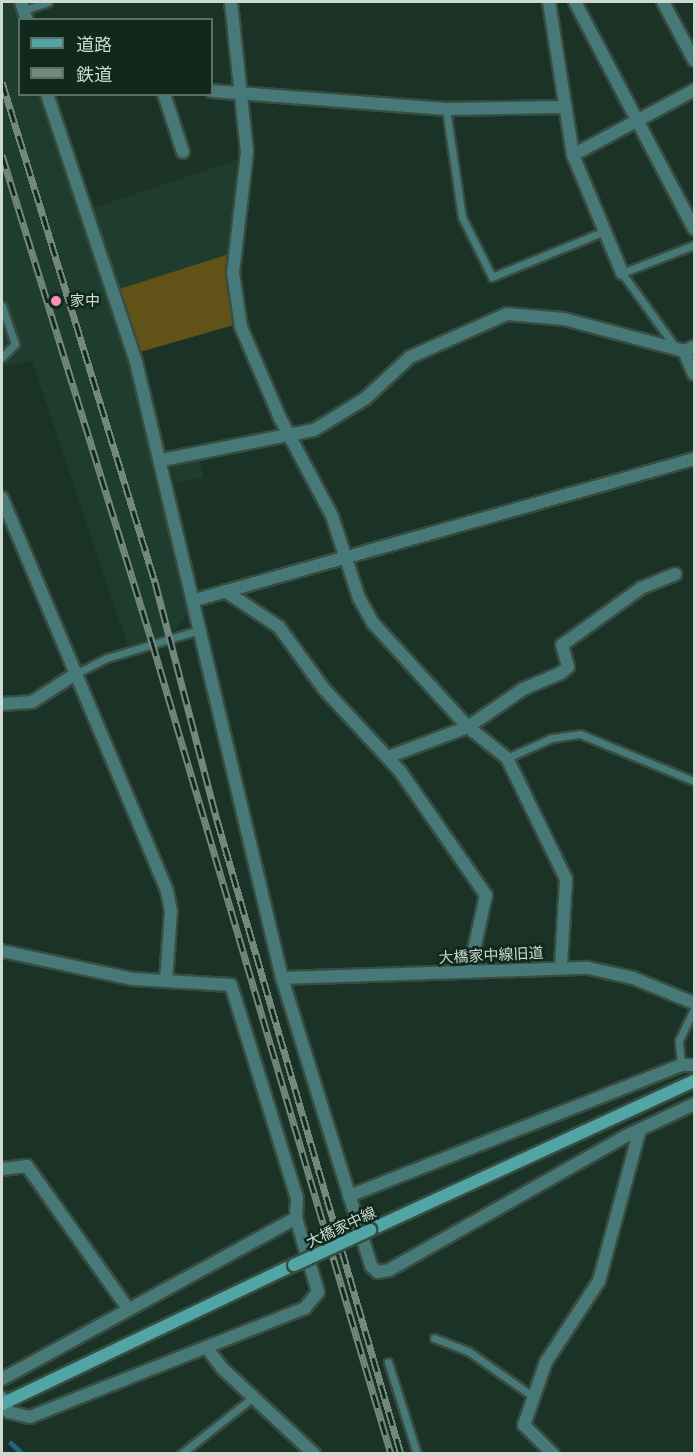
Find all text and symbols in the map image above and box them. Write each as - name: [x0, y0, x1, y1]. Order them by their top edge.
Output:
- legend: [18, 18, 213, 96]
- text: 道路: [76, 33, 112, 55]
- text: 鉄道: [76, 63, 112, 85]
- marker: 家中: [47, 292, 65, 310]
- place label: 家中: [70, 292, 100, 310]
- street label: 大橋家中線旧道: [438, 943, 544, 967]
- street label: 大橋家中線: [303, 1203, 379, 1251]

